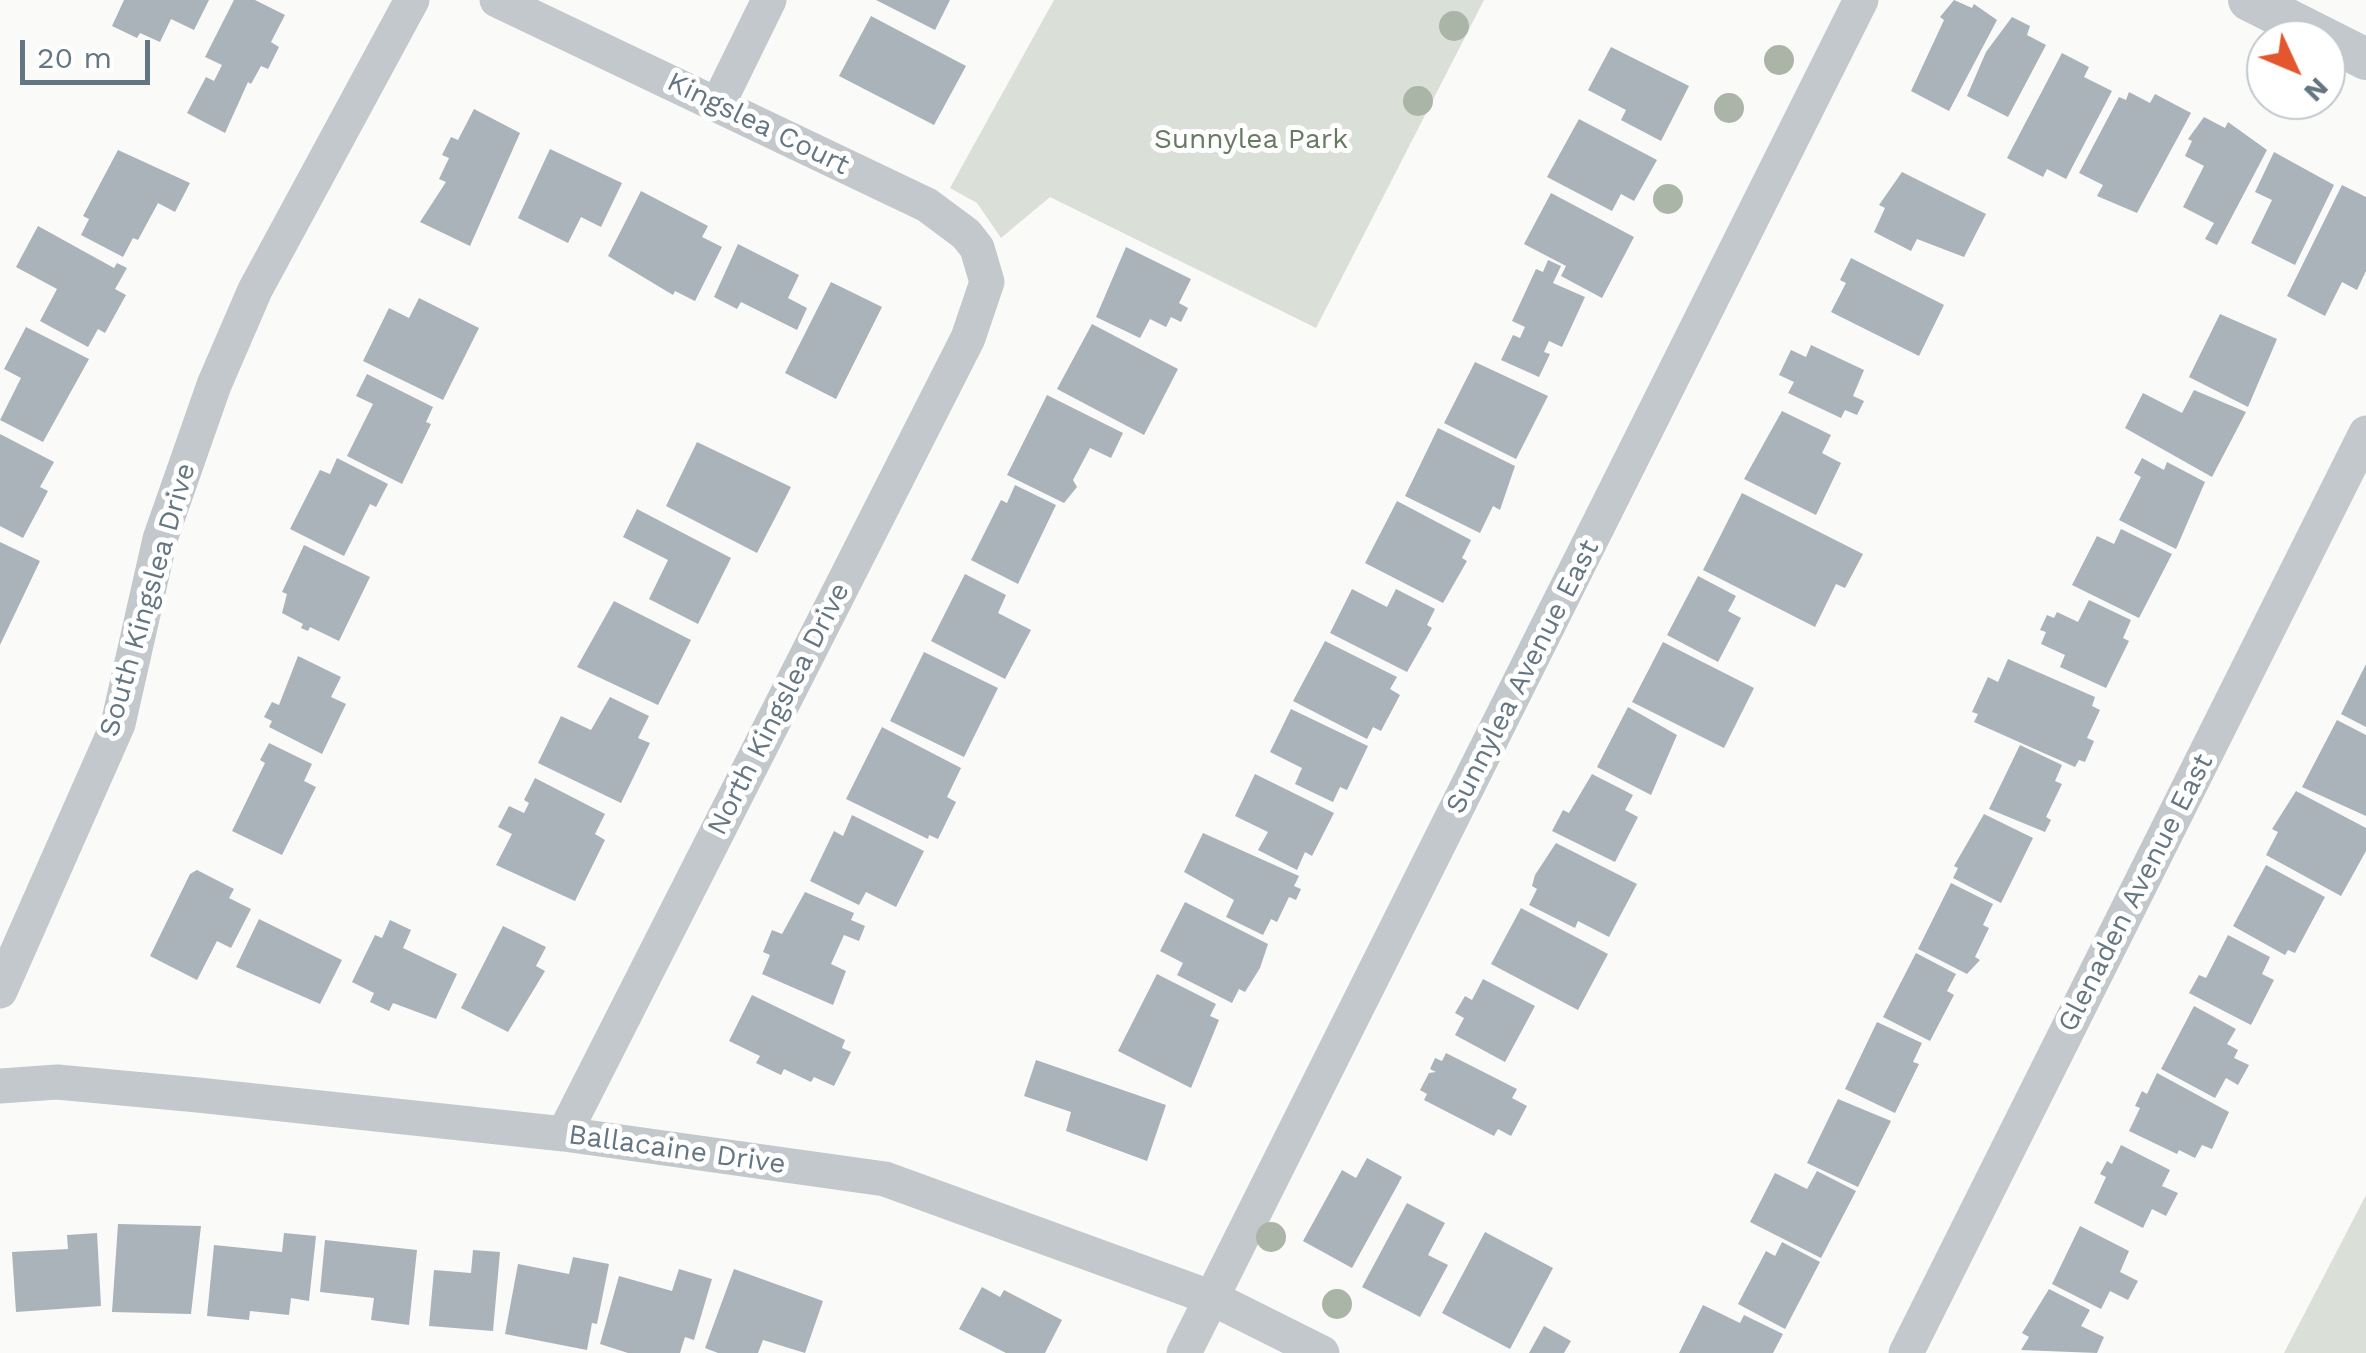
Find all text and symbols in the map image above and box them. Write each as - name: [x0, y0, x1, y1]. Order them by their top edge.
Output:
- scale bar: [25, 20, 155, 82]
- north arrow: [2246, 20, 2346, 120]
- text: 20 m: [37, 40, 112, 75]
- street label: Kingslea Court: [661, 65, 855, 183]
- text: N: [2297, 71, 2336, 109]
- park label: Sunnylea Park: [1154, 123, 1348, 157]
- street label: South Kingslea Drive: [93, 459, 203, 741]
- street label: Sunnylea Avenue East: [1439, 535, 1607, 819]
- street label: North Kingslea Drive: [701, 577, 857, 841]
- street label: Glenaden Avenue East: [2051, 748, 2221, 1038]
- street label: Ballacaine Drive: [566, 1118, 788, 1182]

